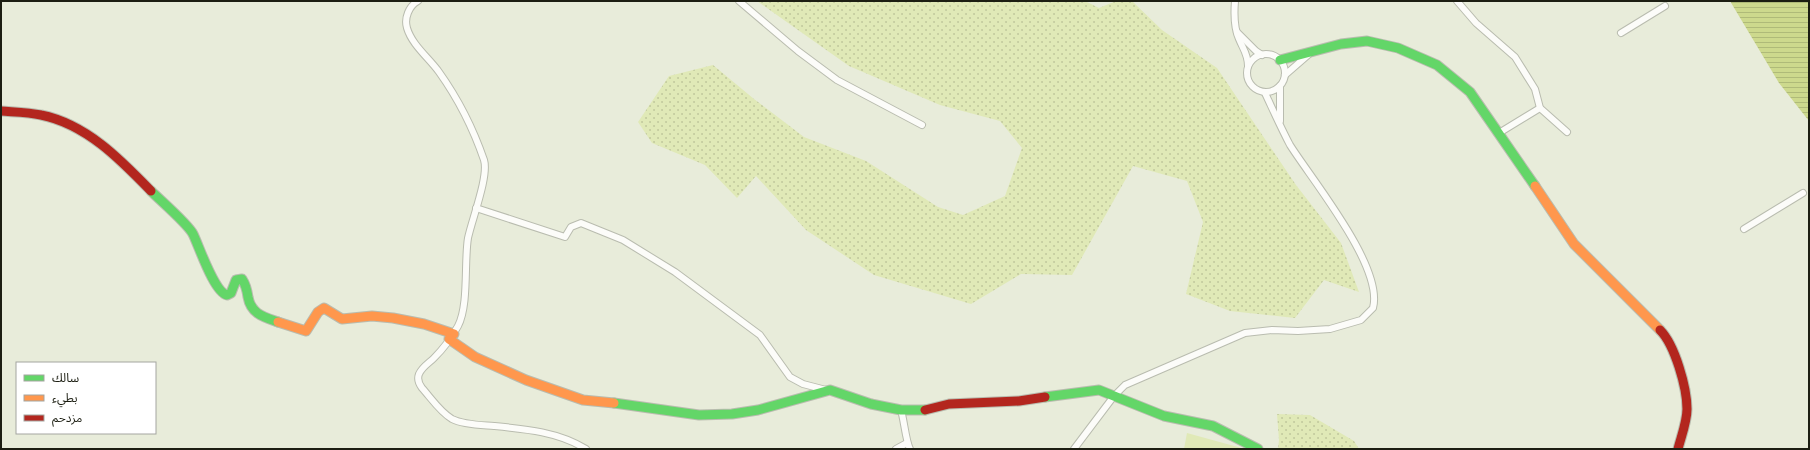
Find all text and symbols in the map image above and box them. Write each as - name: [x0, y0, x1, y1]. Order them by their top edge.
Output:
- legend: [16, 362, 156, 434]
- text: سالك: [52, 371, 79, 385]
- text: بطيء: [52, 391, 78, 408]
- text: مزدحم: [52, 411, 82, 427]

